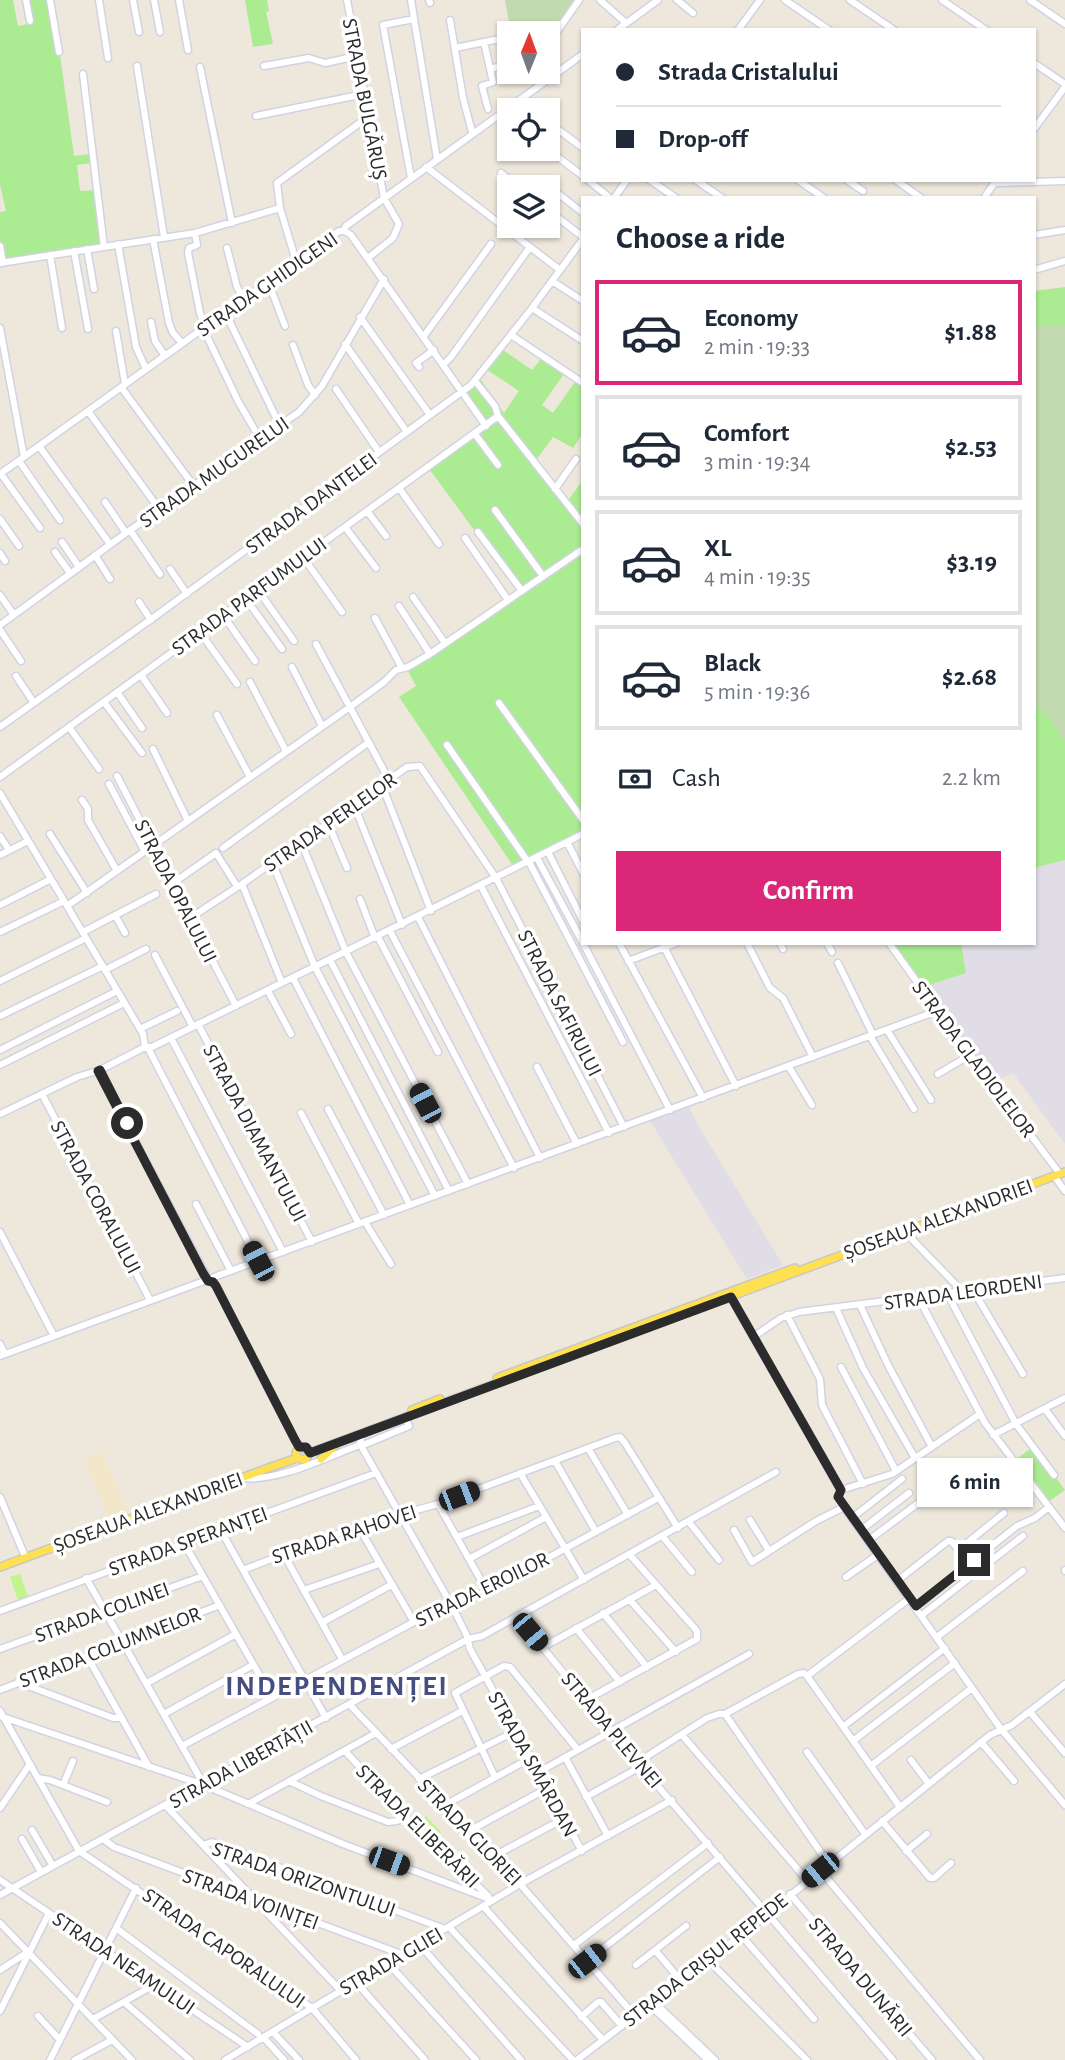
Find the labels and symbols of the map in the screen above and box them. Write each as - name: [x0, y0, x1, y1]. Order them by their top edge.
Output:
- street label: STRADA BULGĂRUȘ: [337, 16, 391, 182]
- north arrow: [497, 21, 560, 84]
- street label: STRADA GHIDIGENI: [193, 228, 342, 341]
- street label: STRADA MUGURELUI: [136, 413, 293, 532]
- street label: STRADA DANTELEI: [242, 449, 381, 558]
- street label: STRADA PARFUMULUI: [168, 533, 331, 659]
- street label: STRADA PERLELOR: [260, 769, 401, 876]
- street label: STRADA OPALULUI: [130, 816, 221, 966]
- street label: STRADA SAFIRULUI: [514, 927, 606, 1080]
- street label: STRADA GLADIOLELOR: [908, 977, 1039, 1142]
- street label: STRADA DIAMANTULUI: [199, 1041, 310, 1225]
- car: [406, 1080, 445, 1126]
- route start: [111, 1107, 143, 1139]
- street label: STRADA CORALULUI: [46, 1117, 145, 1277]
- street label: ȘOSEAUA ALEXANDRIEI: [841, 1175, 1036, 1265]
- car: [239, 1238, 278, 1284]
- street label: STRADA LEORDENI: [883, 1271, 1044, 1314]
- callout: 6 min: [916, 1458, 1032, 1508]
- street label: ȘOSEAUA ALEXANDRIEI: [51, 1468, 246, 1558]
- car: [436, 1479, 483, 1513]
- street label: STRADA RAHOVEI: [269, 1501, 419, 1568]
- street label: STRADA SPERANȚEI: [106, 1503, 271, 1582]
- route end: [958, 1544, 990, 1576]
- street label: STRADA EROILOR: [412, 1548, 552, 1631]
- street label: STRADA COLINEI: [32, 1578, 172, 1646]
- street label: STRADA COLUMNELOR: [16, 1603, 204, 1692]
- car: [509, 1609, 552, 1655]
- street label: STRADA PLEVNEI: [557, 1668, 666, 1792]
- district label: INDEPENDENȚEI: [225, 1673, 449, 1703]
- street label: STRADA SMÂRDAN: [484, 1687, 583, 1840]
- street label: STRADA LIBERTĂȚII: [165, 1715, 318, 1814]
- street label: STRADA ELIBERĂRII: [352, 1760, 484, 1892]
- street label: STRADA GLORIEI: [414, 1775, 526, 1890]
- street label: STRADA ORIZONTULUI: [209, 1838, 398, 1921]
- car: [366, 1844, 413, 1878]
- car: [798, 1849, 843, 1891]
- street label: STRADA VOINȚEI: [179, 1865, 322, 1936]
- street label: STRADA CAPORALULUI: [139, 1884, 309, 2012]
- street label: STRADA CRIȘUL REPEDE: [619, 1890, 793, 2033]
- street label: STRADA NEAMULUI: [49, 1908, 199, 2019]
- street label: STRADA DUNĂRII: [805, 1913, 917, 2041]
- street label: STRADA GLIEI: [336, 1924, 446, 1999]
- car: [564, 1940, 611, 1982]

